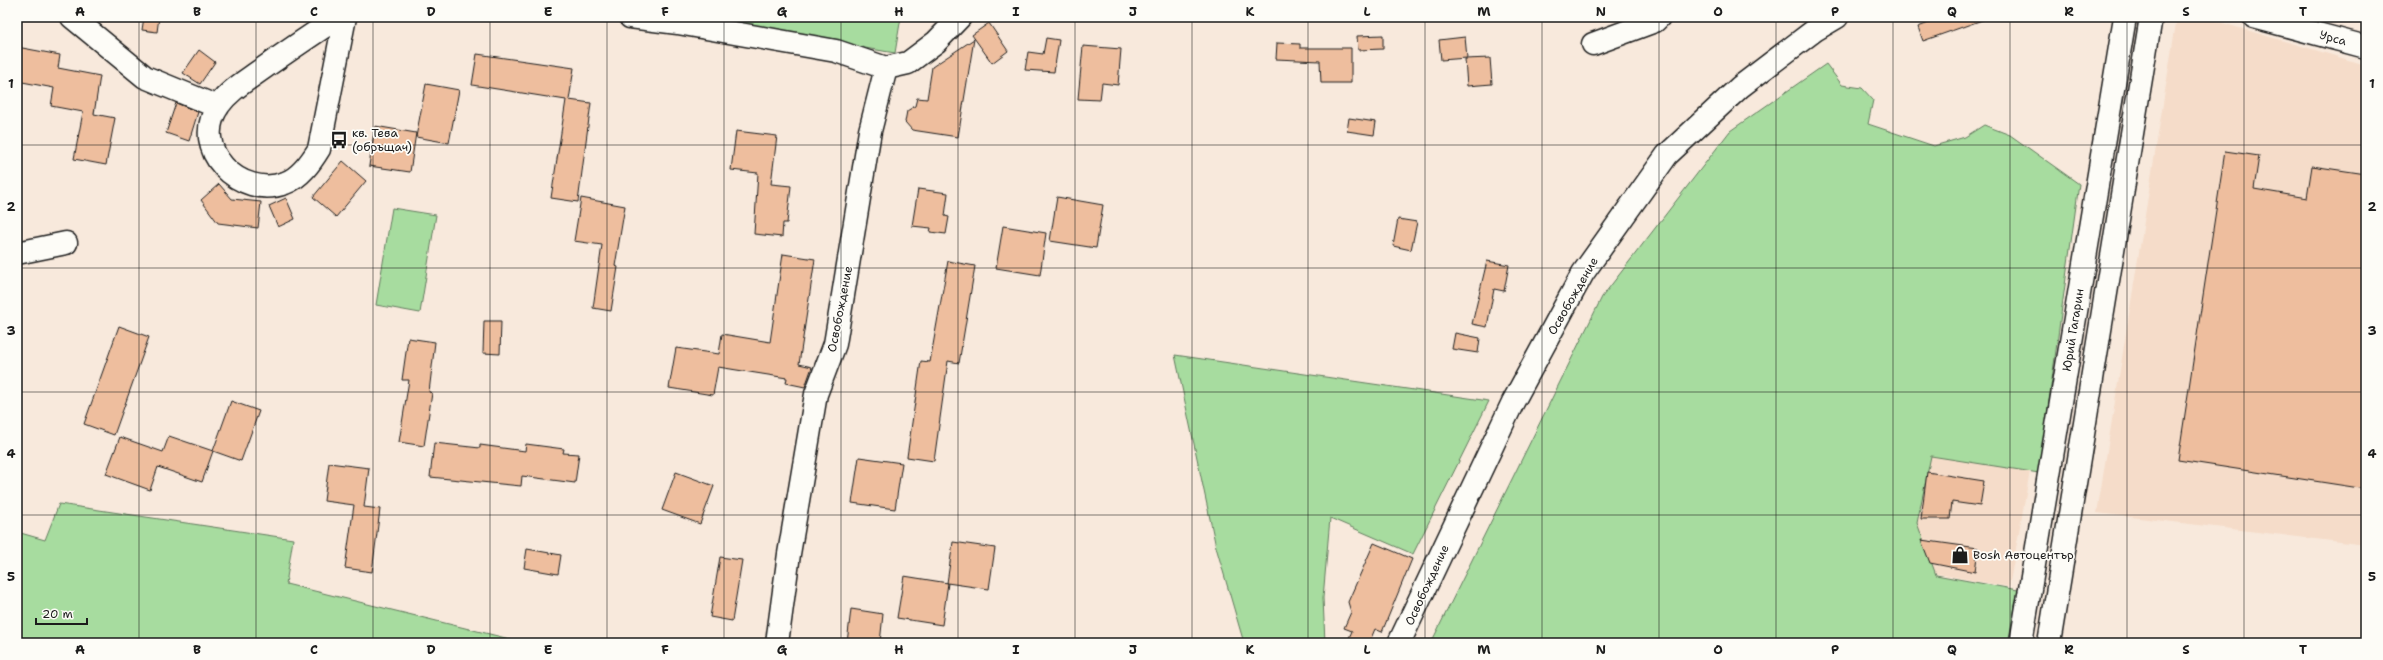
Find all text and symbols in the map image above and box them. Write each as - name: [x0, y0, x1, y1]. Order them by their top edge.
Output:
- text: A: [75, 3, 85, 20]
- text: B: [193, 3, 201, 20]
- text: C: [310, 3, 318, 20]
- text: D: [426, 3, 436, 20]
- text: E: [544, 3, 553, 20]
- text: F: [661, 3, 669, 20]
- text: G: [777, 3, 788, 20]
- text: H: [894, 3, 904, 20]
- text: I: [1012, 3, 1020, 20]
- text: J: [1129, 3, 1137, 20]
- text: K: [1246, 3, 1255, 20]
- text: L: [1363, 3, 1371, 20]
- text: M: [1477, 3, 1491, 20]
- text: N: [1596, 3, 1606, 20]
- text: O: [1713, 3, 1723, 20]
- text: P: [1831, 3, 1839, 20]
- text: Q: [1947, 3, 1957, 20]
- text: R: [2064, 3, 2074, 20]
- text: S: [2182, 3, 2190, 20]
- text: T: [2299, 3, 2307, 20]
- street label: Урса: [2318, 27, 2349, 49]
- text: 1: [8, 75, 14, 92]
- text: 1: [2369, 75, 2375, 92]
- place label: кв. Тева (обръщач): [352, 125, 412, 155]
- bus stop icon: кв. Тева (обръщач): [329, 130, 349, 150]
- text: 2: [6, 198, 16, 215]
- text: 2: [2367, 198, 2377, 215]
- street label: Освобождение: [1544, 254, 1602, 338]
- street label: Освобождение: [824, 264, 856, 353]
- street label: Юрий Гагарин: [2059, 288, 2087, 372]
- text: 3: [6, 322, 16, 339]
- text: 3: [2367, 322, 2377, 339]
- text: 4: [6, 445, 16, 462]
- text: 4: [2367, 445, 2377, 462]
- street label: Освобождение: [1401, 542, 1453, 628]
- shop icon: Bosh Автоцентър: [1950, 545, 1970, 565]
- place label: Bosh Автоцентър: [1973, 547, 2074, 563]
- text: 5: [7, 568, 15, 585]
- text: 5: [2368, 568, 2376, 585]
- scale bar: [36, 600, 87, 626]
- text: 20 m: [42, 606, 73, 622]
- text: A: [75, 641, 85, 658]
- text: B: [193, 641, 201, 658]
- text: C: [310, 641, 318, 658]
- text: D: [426, 641, 436, 658]
- text: E: [544, 641, 553, 658]
- text: F: [661, 641, 669, 658]
- text: G: [777, 641, 788, 658]
- text: H: [894, 641, 904, 658]
- text: I: [1012, 641, 1020, 658]
- text: J: [1129, 641, 1137, 658]
- text: K: [1246, 641, 1255, 658]
- text: L: [1363, 641, 1371, 658]
- text: M: [1477, 641, 1491, 658]
- text: N: [1596, 641, 1606, 658]
- text: O: [1713, 641, 1723, 658]
- text: P: [1831, 641, 1839, 658]
- text: Q: [1947, 641, 1957, 658]
- text: R: [2064, 641, 2074, 658]
- text: S: [2182, 641, 2190, 658]
- text: T: [2299, 641, 2307, 658]

